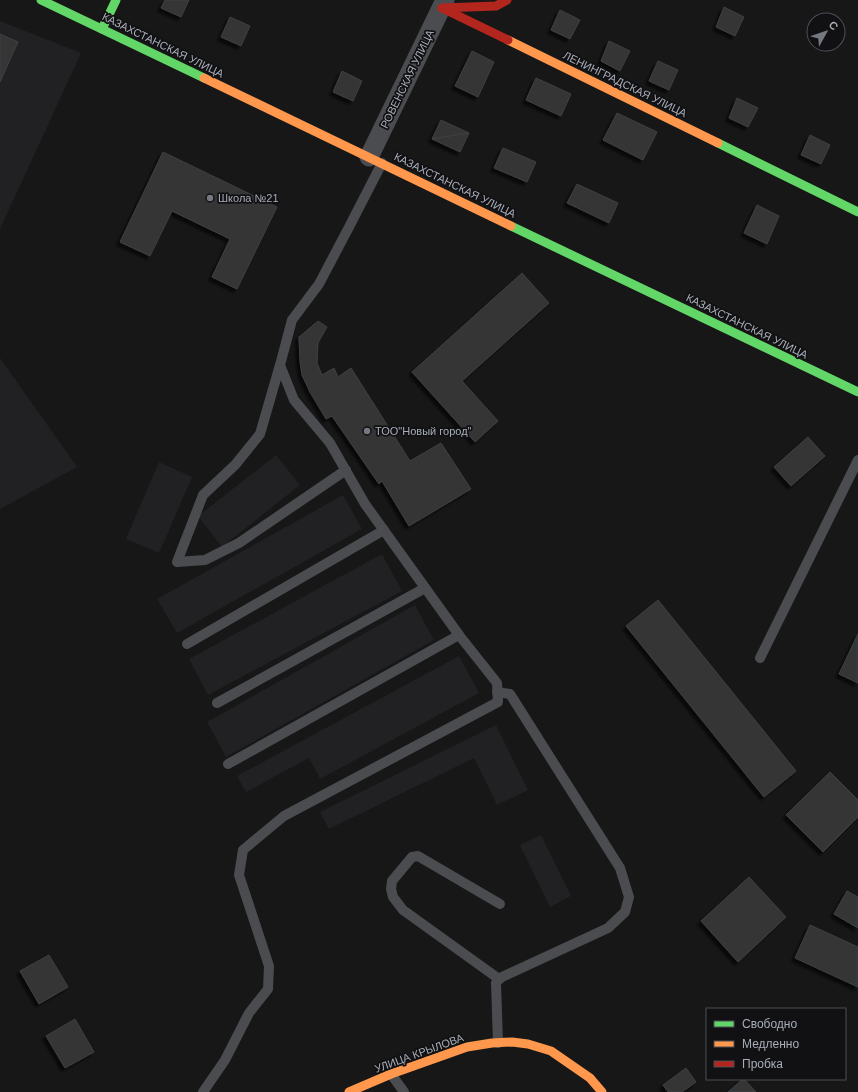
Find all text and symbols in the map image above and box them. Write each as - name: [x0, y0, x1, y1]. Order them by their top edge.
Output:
- street label: КАЗАХСТАНСКАЯ УЛИЦА: [100, 10, 226, 80]
- north arrow: [806, 12, 846, 52]
- text: С: [827, 19, 841, 33]
- street label: РОВЕНСКАЯ УЛИЦА: [378, 27, 436, 130]
- street label: ЛЕНИНГРАДСКАЯ УЛИЦА: [561, 49, 689, 119]
- street label: КАЗАХСТАНСКАЯ УЛИЦА: [392, 150, 518, 220]
- place label: Школа №21: [218, 192, 279, 204]
- marker: Школа №21: [205, 193, 215, 203]
- street label: КАЗАХСТАНСКАЯ УЛИЦА: [684, 291, 810, 361]
- place label: ТОО"Новый город": [375, 425, 472, 437]
- marker: ТОО"Новый город": [362, 426, 372, 436]
- legend: [706, 1008, 846, 1080]
- text: Свободно: [742, 1017, 797, 1031]
- street label: УЛИЦА КРЫЛОВА: [373, 1031, 466, 1075]
- text: Медленно: [742, 1037, 799, 1051]
- text: Пробка: [742, 1057, 783, 1071]

